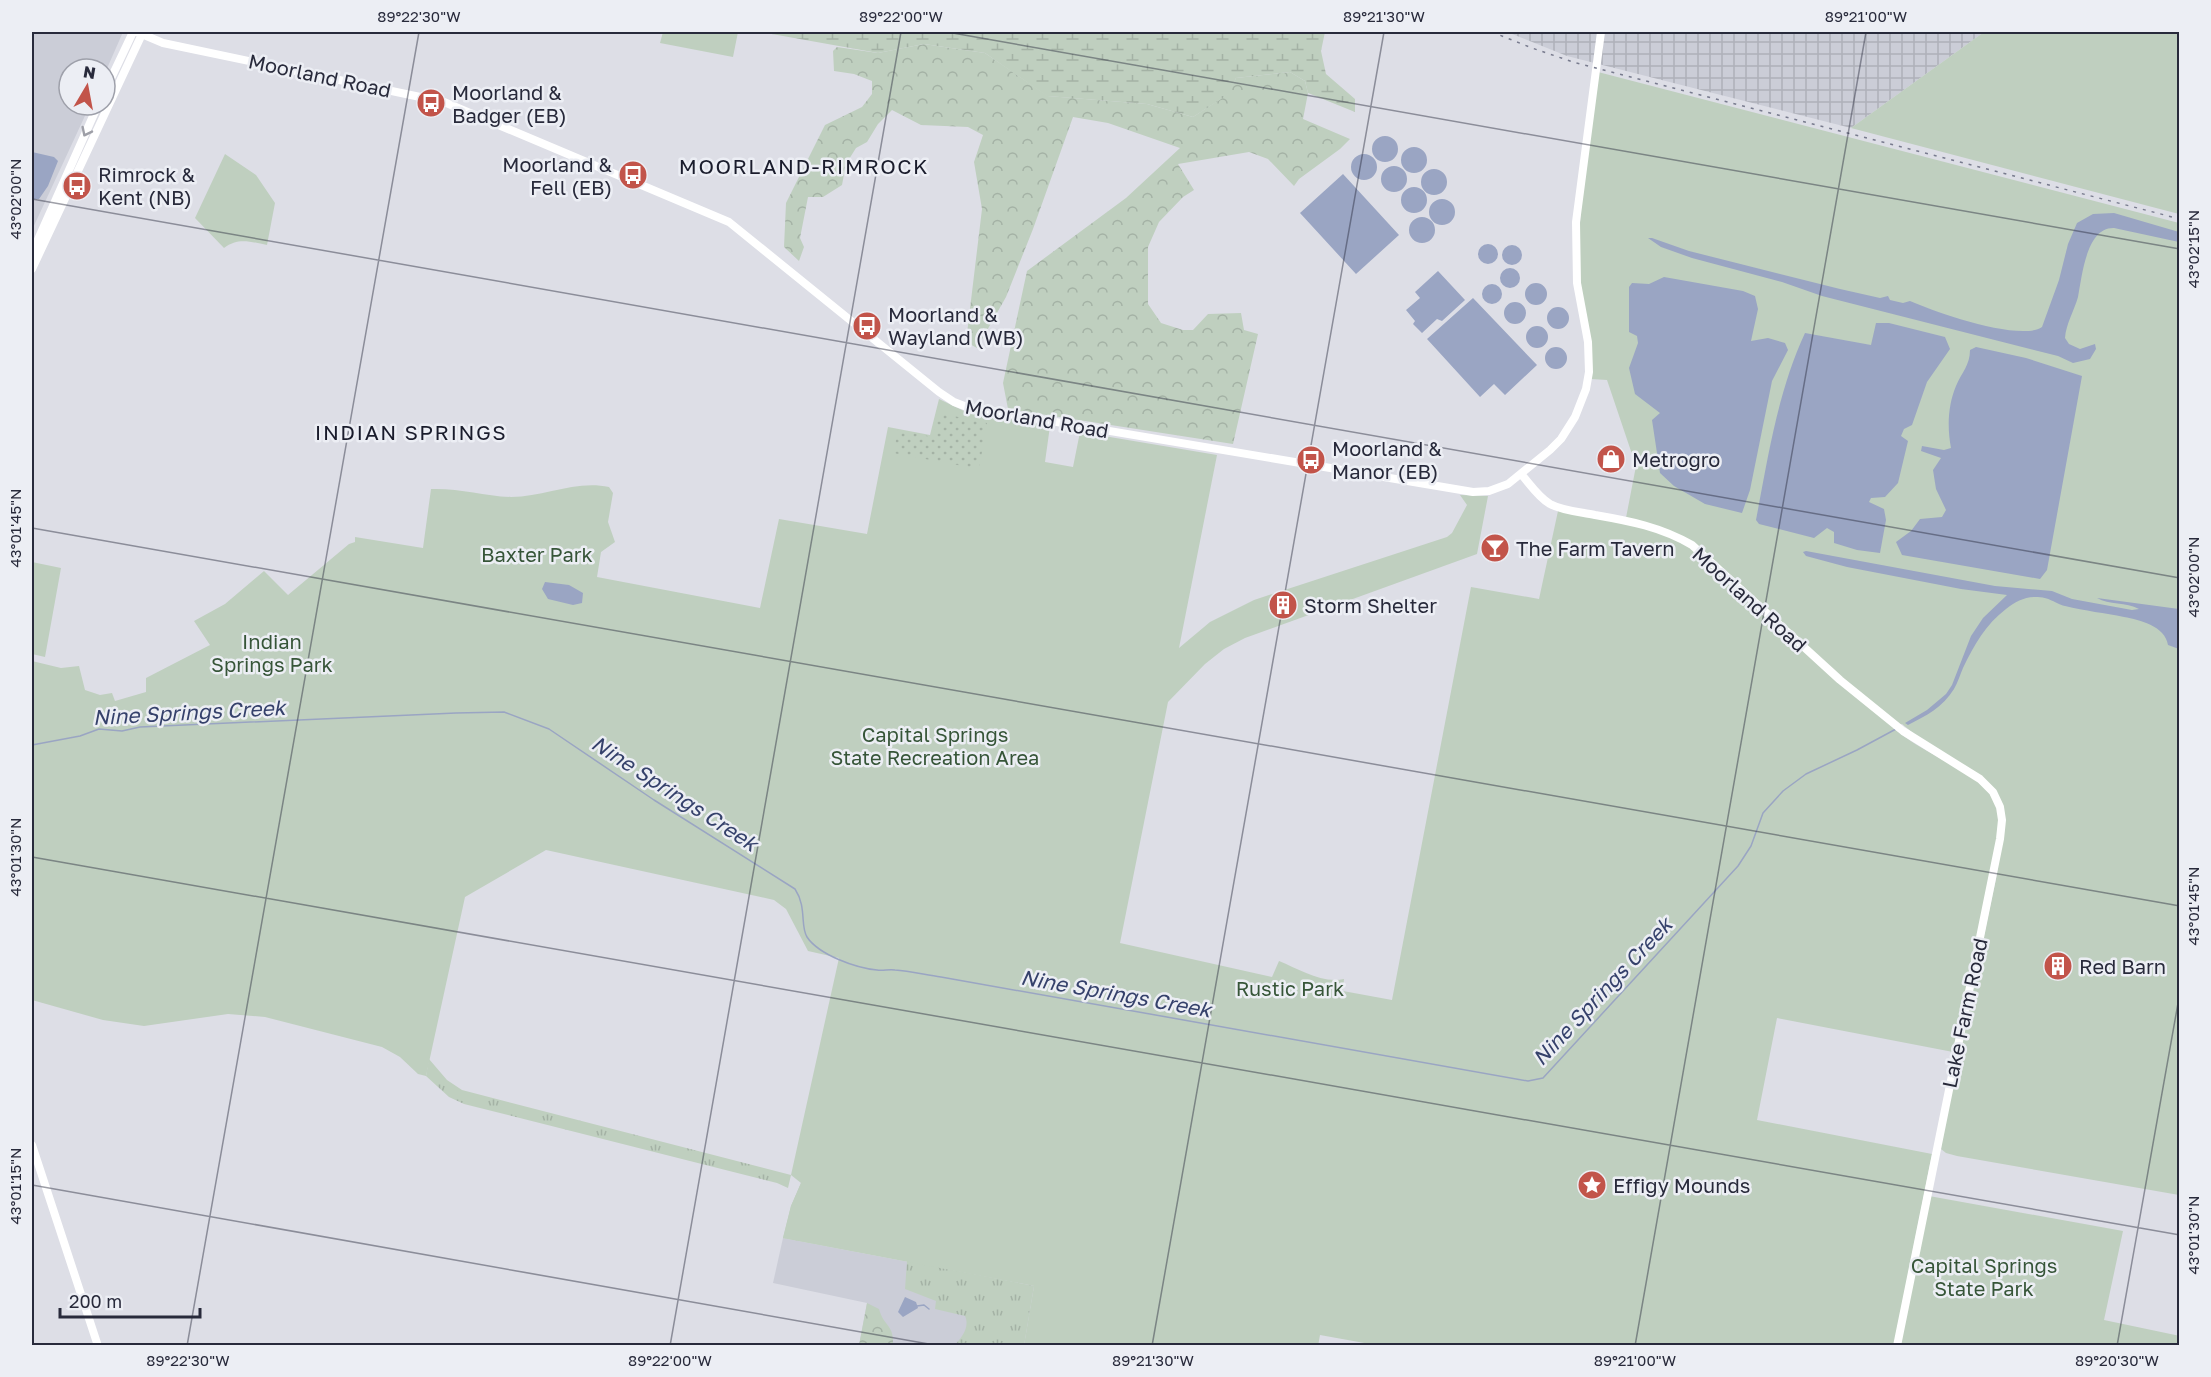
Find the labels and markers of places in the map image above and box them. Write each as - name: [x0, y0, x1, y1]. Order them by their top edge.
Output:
- place label: Moorland & Badger (EB): [452, 80, 567, 127]
- bus stop icon: Moorland & Badger (EB): [415, 87, 447, 119]
- place label: Moorland & Fell (EB): [502, 152, 613, 199]
- bus stop icon: Moorland & Fell (EB): [617, 159, 649, 191]
- place label: Rimrock & Kent (NB): [98, 162, 195, 209]
- bus stop icon: Rimrock & Kent (NB): [61, 170, 93, 202]
- place label: Moorland & Wayland (WB): [888, 302, 1024, 349]
- bus stop icon: Moorland & Wayland (WB): [851, 310, 883, 342]
- place label: Moorland & Manor (EB): [1332, 436, 1442, 483]
- shop icon: Metrogro: [1595, 443, 1627, 475]
- bus stop icon: Moorland & Manor (EB): [1295, 444, 1327, 476]
- place label: Metrogro: [1632, 447, 1720, 471]
- bar icon: The Farm Tavern: [1479, 532, 1511, 564]
- place label: The Farm Tavern: [1516, 536, 1675, 560]
- building icon: Storm Shelter: [1267, 589, 1299, 621]
- place label: Storm Shelter: [1304, 593, 1437, 617]
- building icon: Red Barn: [2042, 950, 2074, 982]
- place label: Red Barn: [2079, 954, 2166, 978]
- place icon: Effigy Mounds: [1576, 1169, 1608, 1201]
- place label: Effigy Mounds: [1613, 1173, 1750, 1197]

